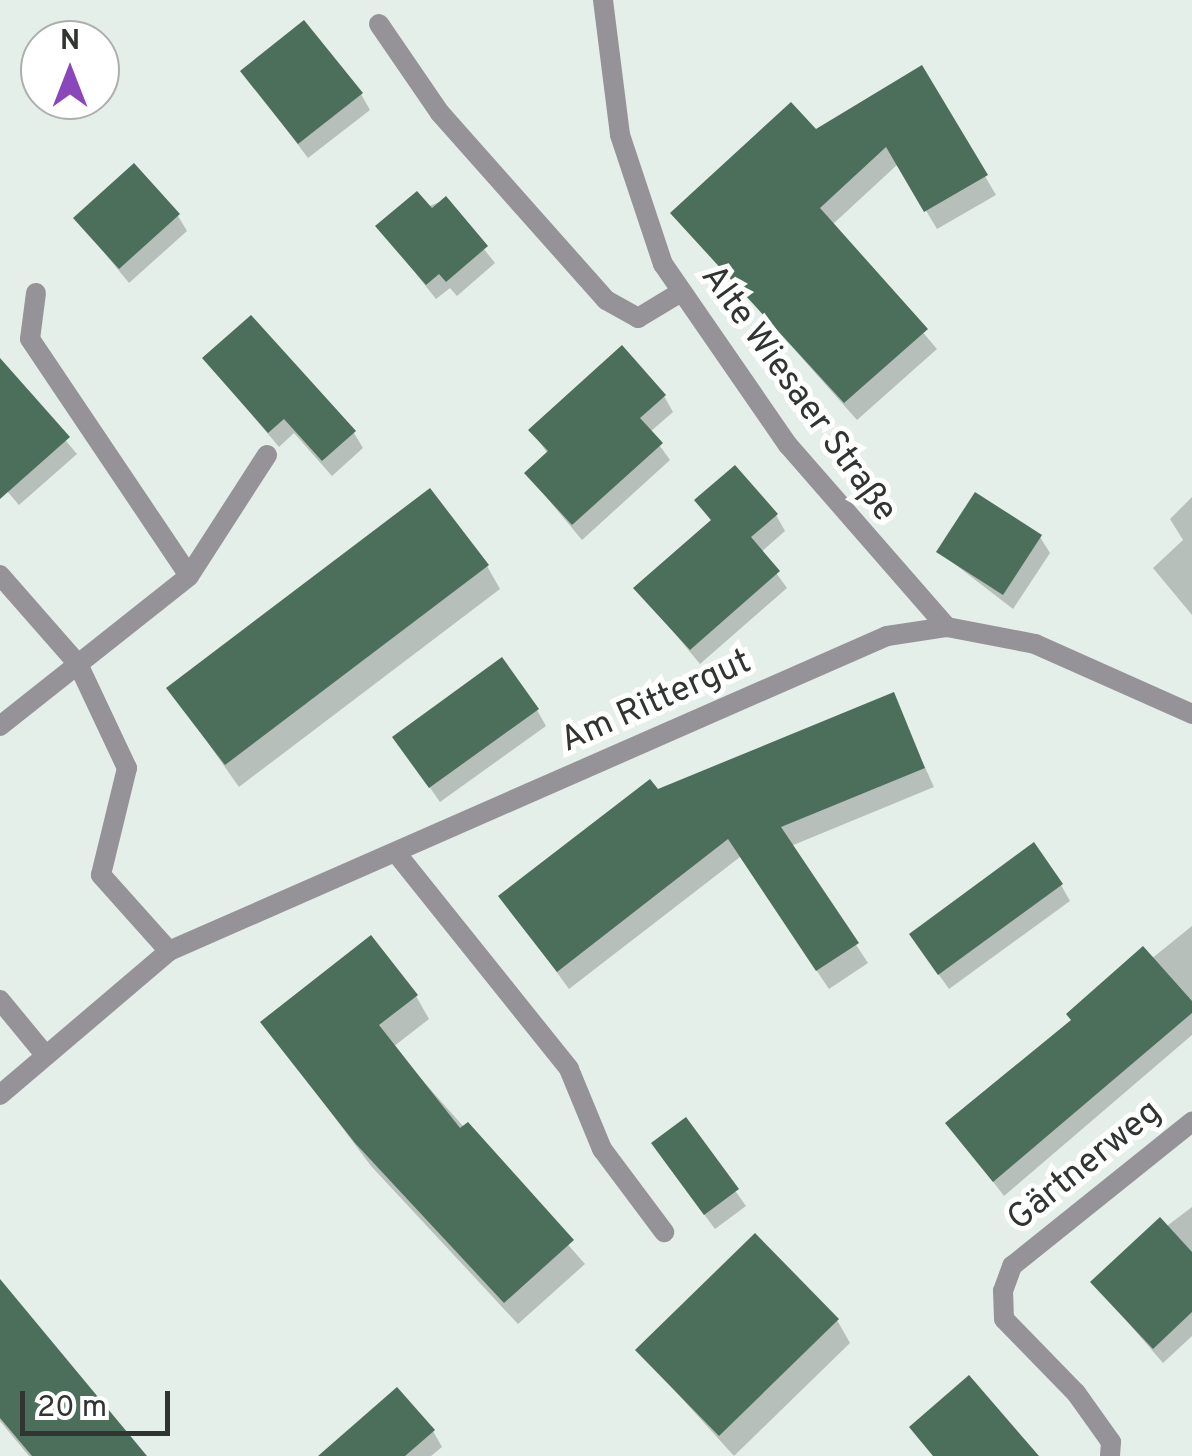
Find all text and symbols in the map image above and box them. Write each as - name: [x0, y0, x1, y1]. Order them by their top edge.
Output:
- north arrow: [20, 20, 120, 120]
- text: N: [60, 24, 80, 60]
- street label: Alte Wiesaer Straße: [691, 257, 905, 531]
- street label: Am Rittergut: [554, 641, 758, 763]
- street label: Gärtnerweg: [1000, 1091, 1170, 1241]
- scale bar: [25, 1371, 175, 1433]
- text: 20 m: [37, 1390, 107, 1427]

